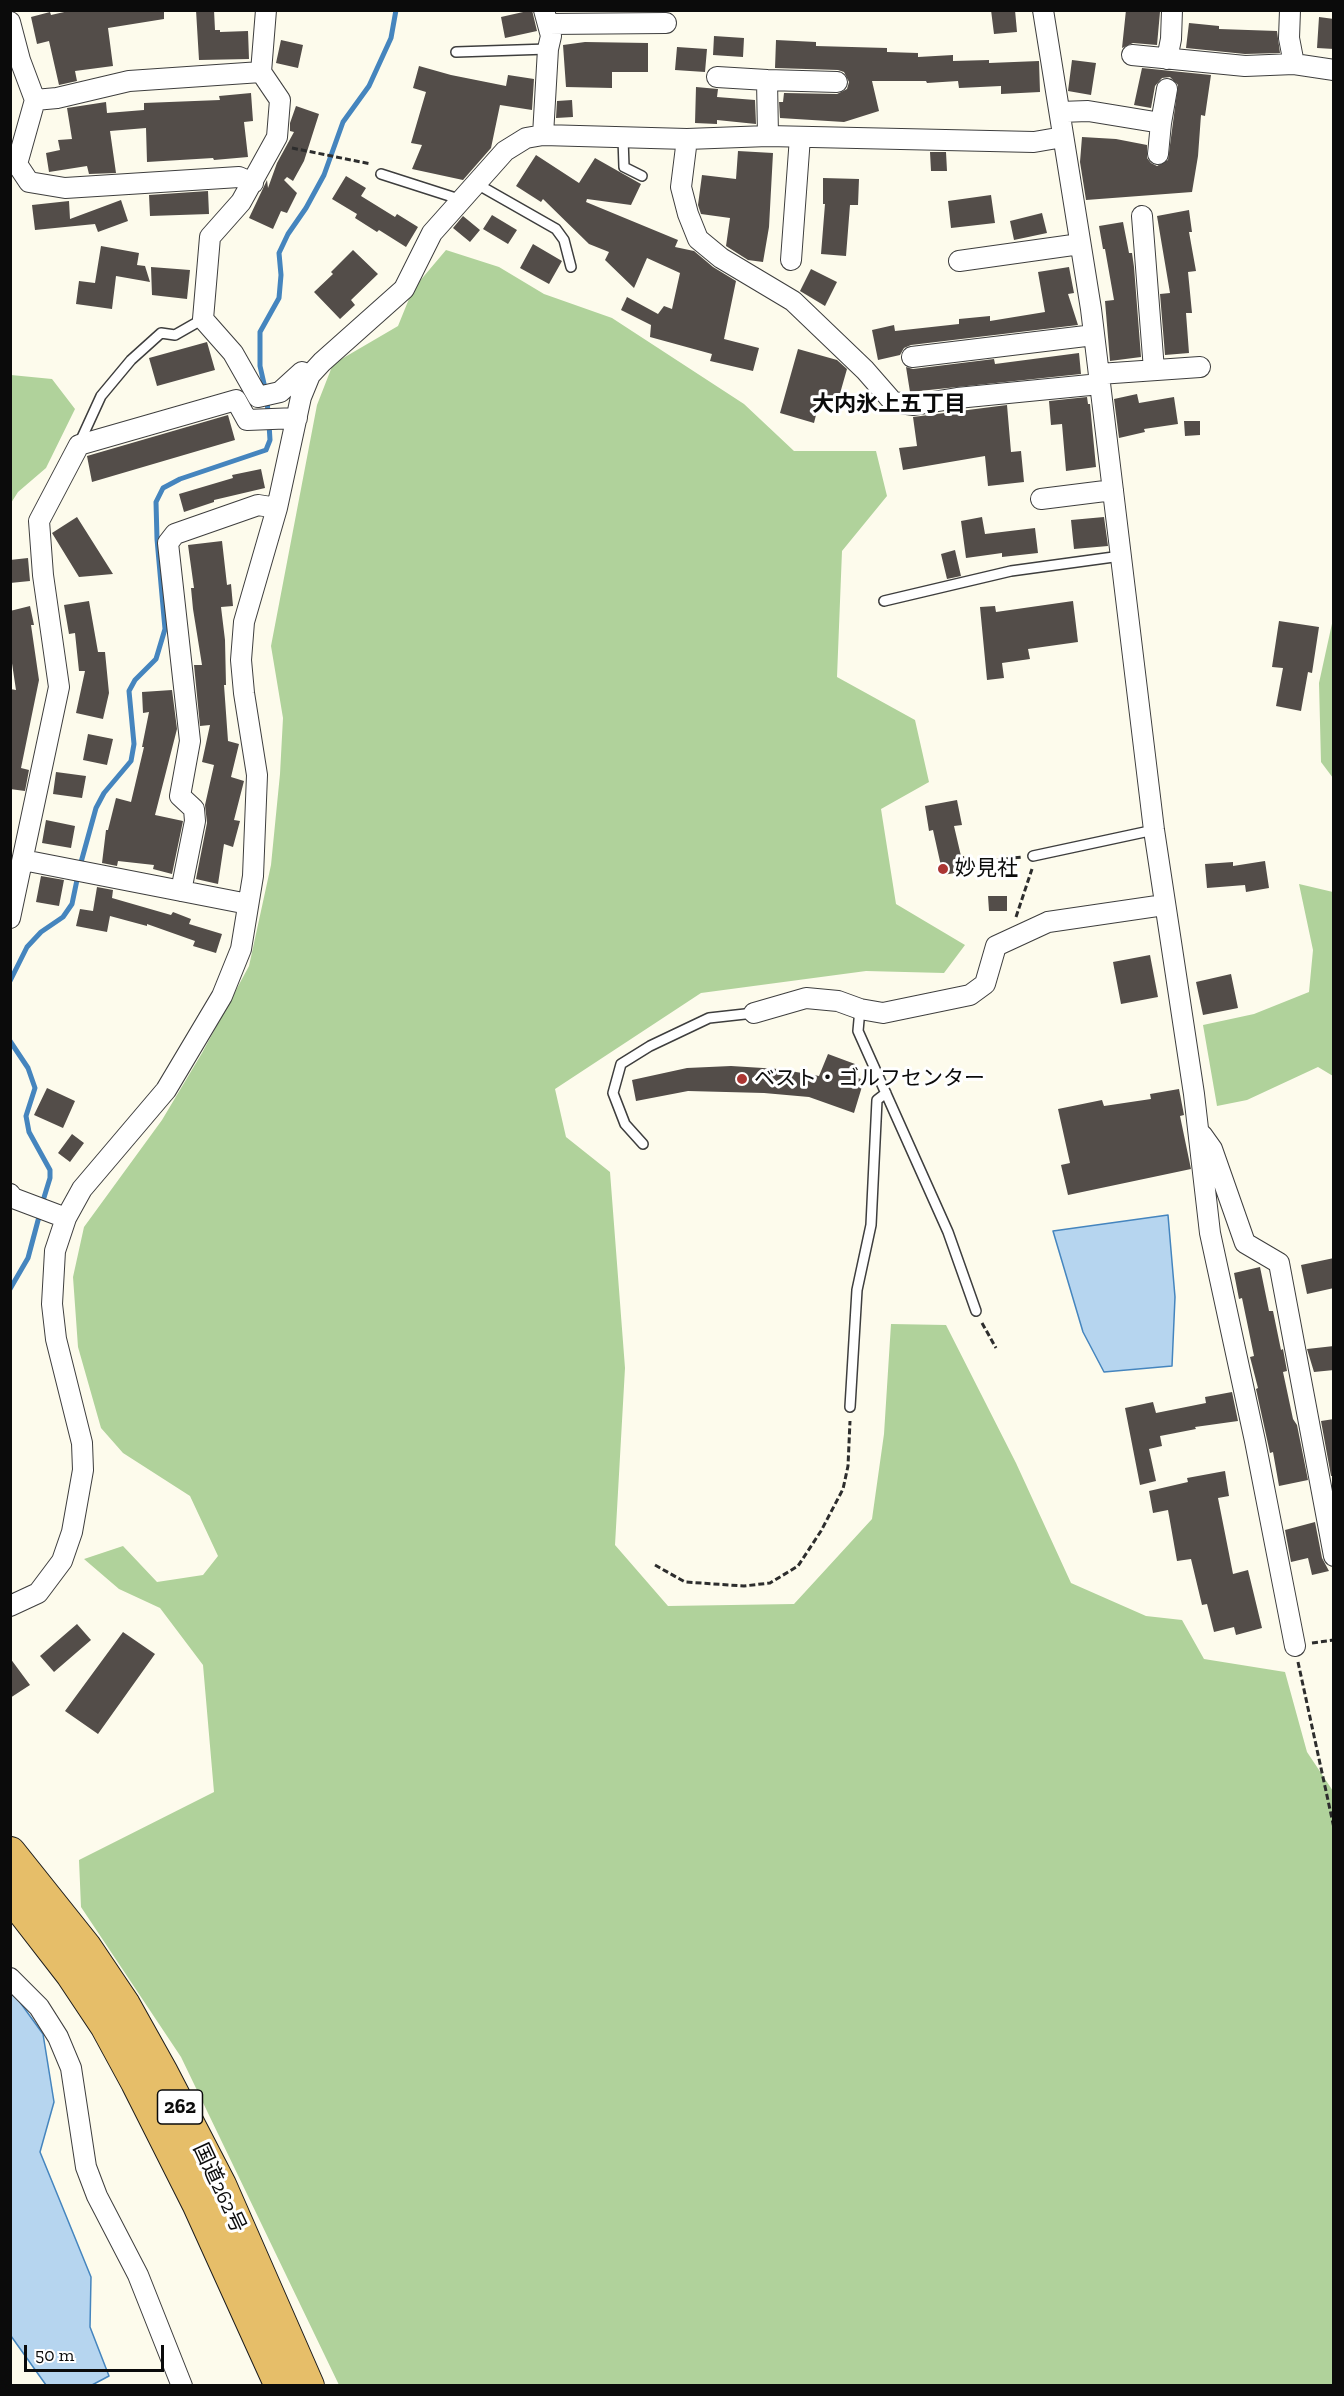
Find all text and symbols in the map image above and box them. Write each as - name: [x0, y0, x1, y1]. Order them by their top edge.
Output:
- district label: 大内氷上五丁目: [812, 392, 966, 418]
- place label: 妙見社: [955, 856, 1018, 882]
- marker: 妙見社: [936, 862, 950, 876]
- place label: ベスト・ゴルフセンター: [754, 1066, 985, 1092]
- marker: ベスト・ゴルフセンター: [735, 1072, 749, 1086]
- road number: 262: [158, 2090, 202, 2124]
- street label: 国道262号: [187, 2139, 251, 2237]
- scale bar: [27, 2333, 166, 2371]
- text: 50 m: [35, 2344, 74, 2366]

